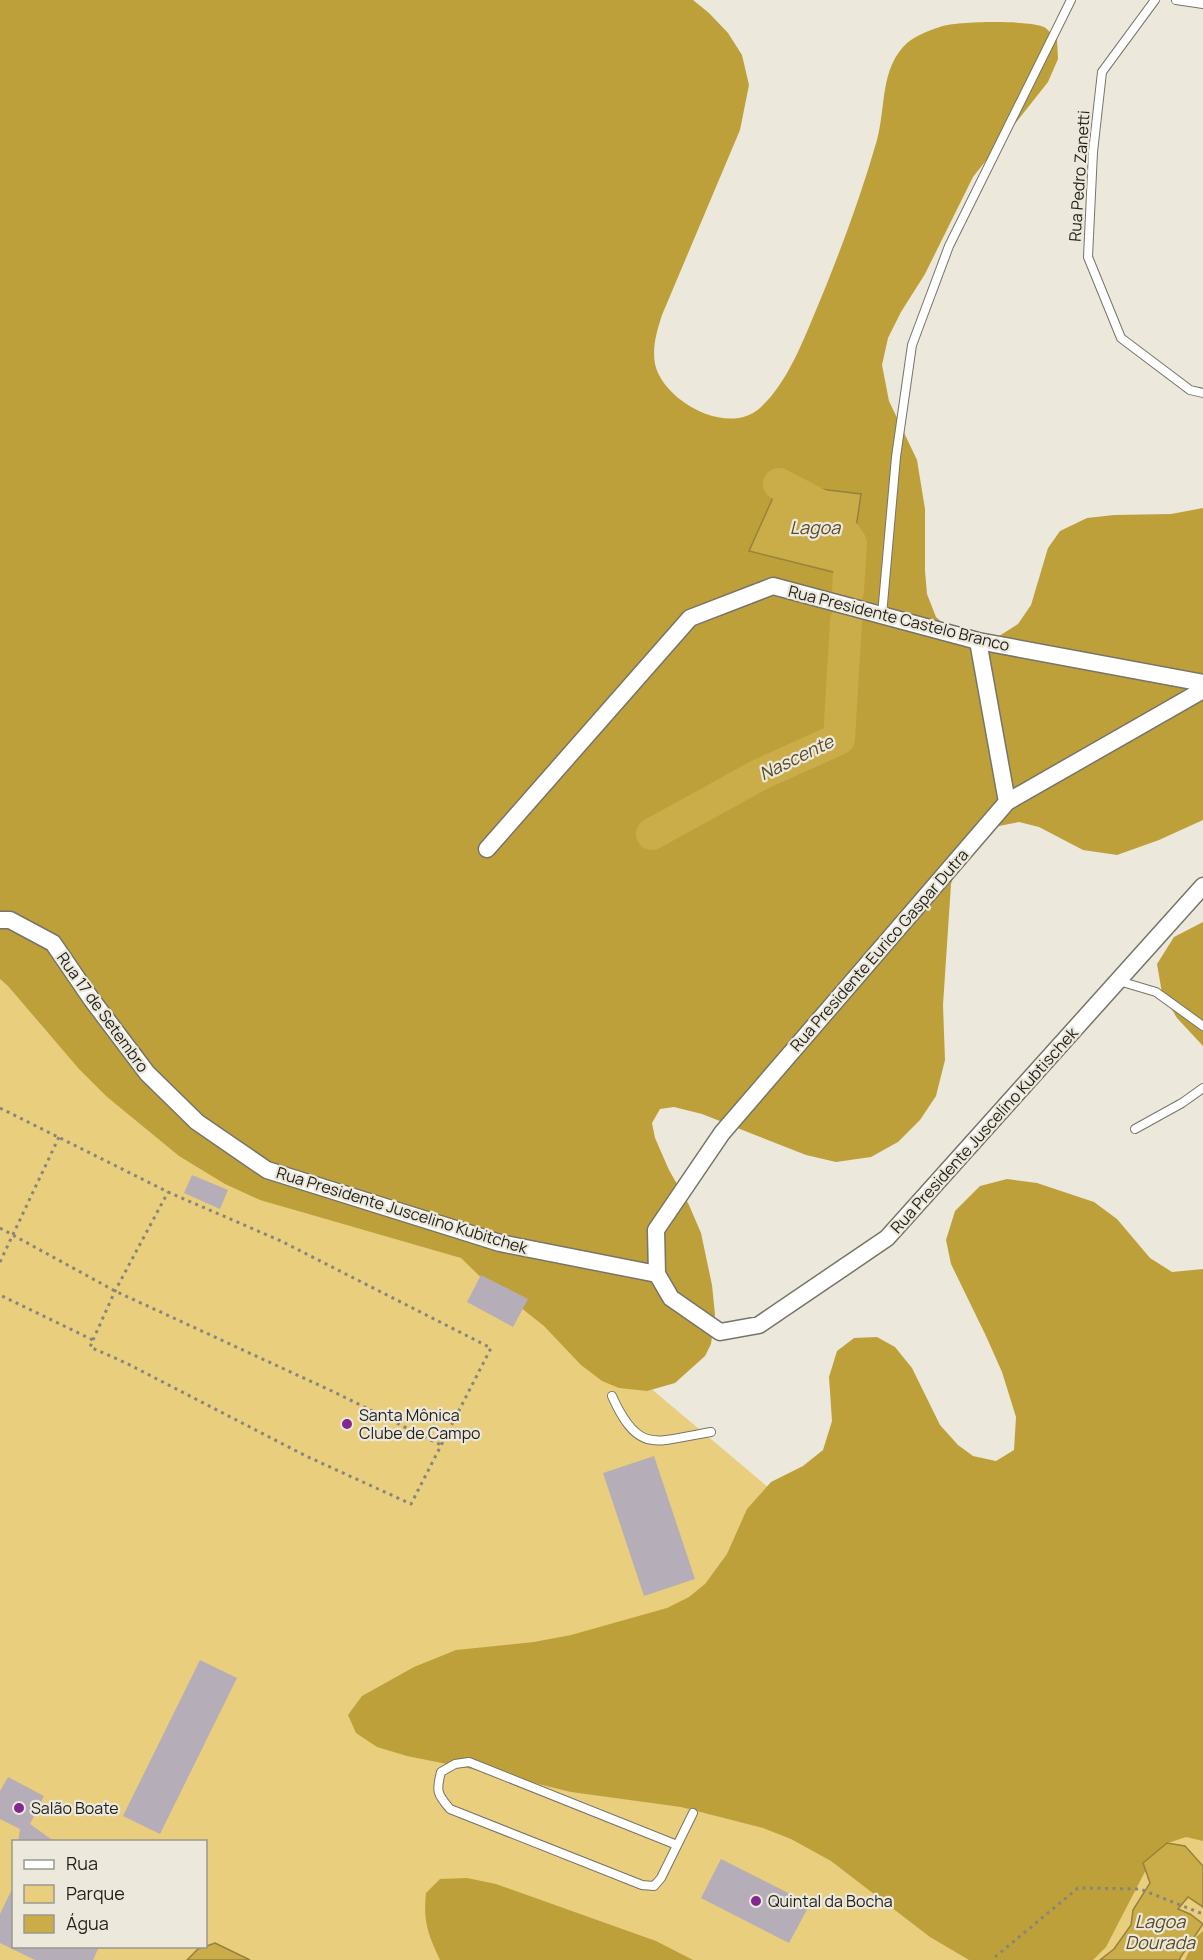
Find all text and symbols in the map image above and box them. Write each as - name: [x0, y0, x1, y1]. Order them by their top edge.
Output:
- street label: Rua Pedro Zanetti: [1063, 110, 1095, 242]
- water label: Lagoa: [790, 515, 841, 539]
- street label: Rua Presidente Castelo Branco: [786, 580, 1012, 656]
- water label: Nascente: [755, 728, 838, 785]
- street label: Rua Presidente Eurico Gaspar Dutra: [785, 844, 973, 1056]
- street label: Rua 17 de Setembro: [52, 947, 154, 1077]
- street label: Rua Presidente Juscelino Kubtischek: [885, 1021, 1083, 1238]
- street label: Rua Presidente Juscelino Kubitchek: [274, 1161, 531, 1259]
- place label: Santa Mônica Clube de Campo: [359, 1404, 481, 1444]
- marker: Santa Mônica Clube de Campo: [340, 1417, 354, 1431]
- place label: Salão Boate: [31, 1797, 119, 1819]
- marker: Salão Boate: [12, 1801, 26, 1815]
- legend: [12, 1840, 207, 1948]
- text: Rua: [66, 1851, 98, 1875]
- text: Parque: [66, 1881, 125, 1905]
- place label: Quintal da Bocha: [768, 1890, 893, 1912]
- marker: Quintal da Bocha: [749, 1894, 763, 1908]
- water label: Lagoa Dourada: [1125, 1909, 1196, 1954]
- text: Água: [66, 1911, 109, 1935]

